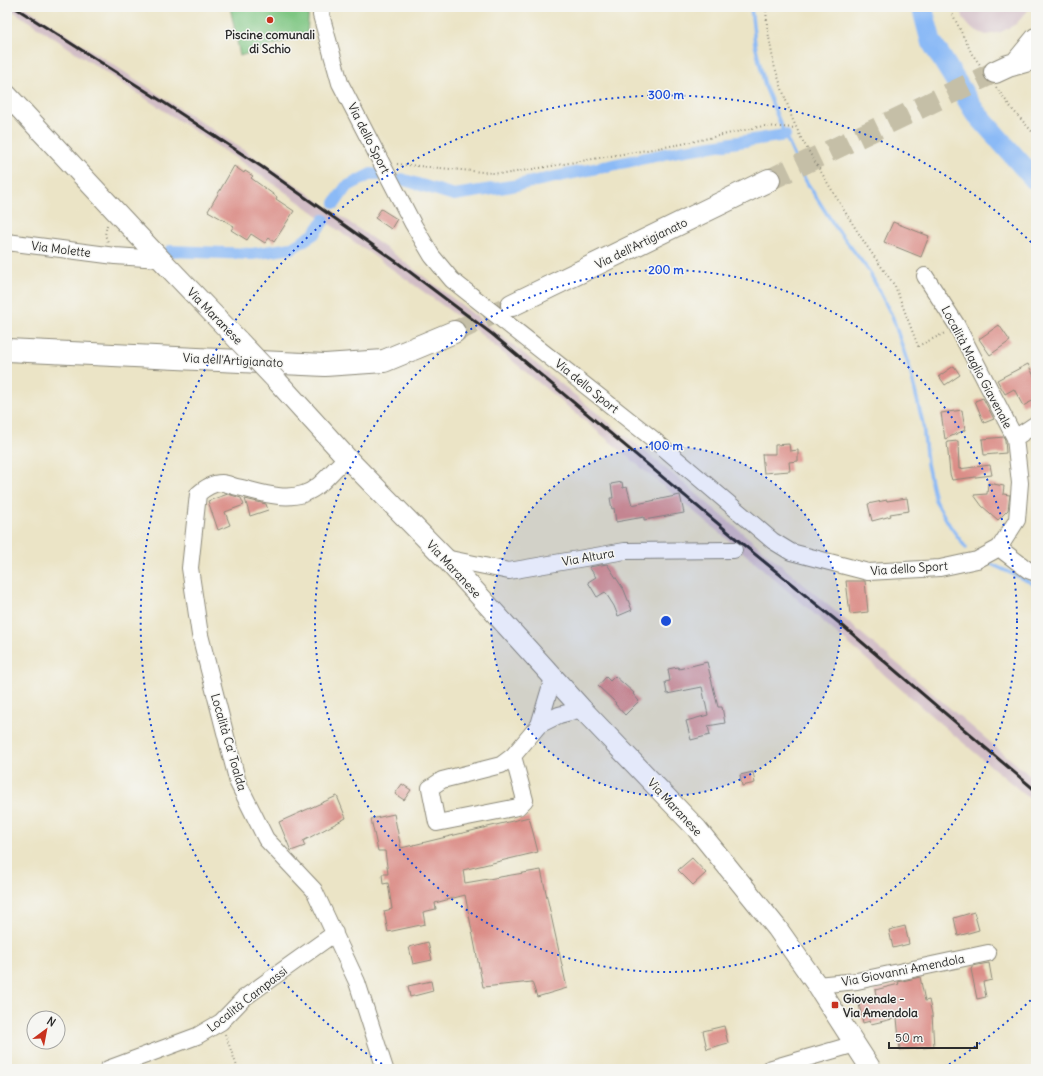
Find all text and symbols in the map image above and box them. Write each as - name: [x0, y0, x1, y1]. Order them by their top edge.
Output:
- marker: Piscine comunali di Schio: [265, 15, 275, 25]
- place label: Piscine comunali di Schio: [225, 27, 315, 56]
- text: 300 m: [648, 87, 684, 102]
- street label: Via dello Sport: [345, 100, 393, 176]
- street label: Via dell'Artigianato: [592, 214, 690, 272]
- street label: Via Molette: [30, 238, 92, 260]
- text: 200 m: [648, 262, 684, 277]
- street label: Via Maranese: [184, 284, 246, 348]
- street label: Località Maglio Giavenale: [938, 303, 1016, 431]
- street label: Via dell'Artigianato: [182, 350, 284, 370]
- street label: Via dello Sport: [552, 356, 622, 416]
- text: 100 m: [649, 438, 683, 453]
- street label: Via Maranese: [423, 537, 485, 601]
- street label: Via Altura: [561, 545, 616, 569]
- street label: Via dello Sport: [870, 558, 948, 578]
- centre of rings: [659, 614, 673, 628]
- street label: Località Ca' Toalda: [208, 692, 250, 793]
- street label: Via Maranese: [644, 775, 706, 839]
- street label: Via Giovanni Amendola: [840, 951, 966, 989]
- street label: Località Campassi: [204, 963, 290, 1035]
- place label: Giovenale - Via Amendola: [843, 991, 918, 1020]
- marker: Giovenale - Via Amendola: [830, 1000, 840, 1010]
- north arrow: [26, 1010, 66, 1050]
- text: N: [44, 1014, 58, 1029]
- scale bar: [889, 1024, 977, 1050]
- text: 50 m: [895, 1030, 924, 1045]

